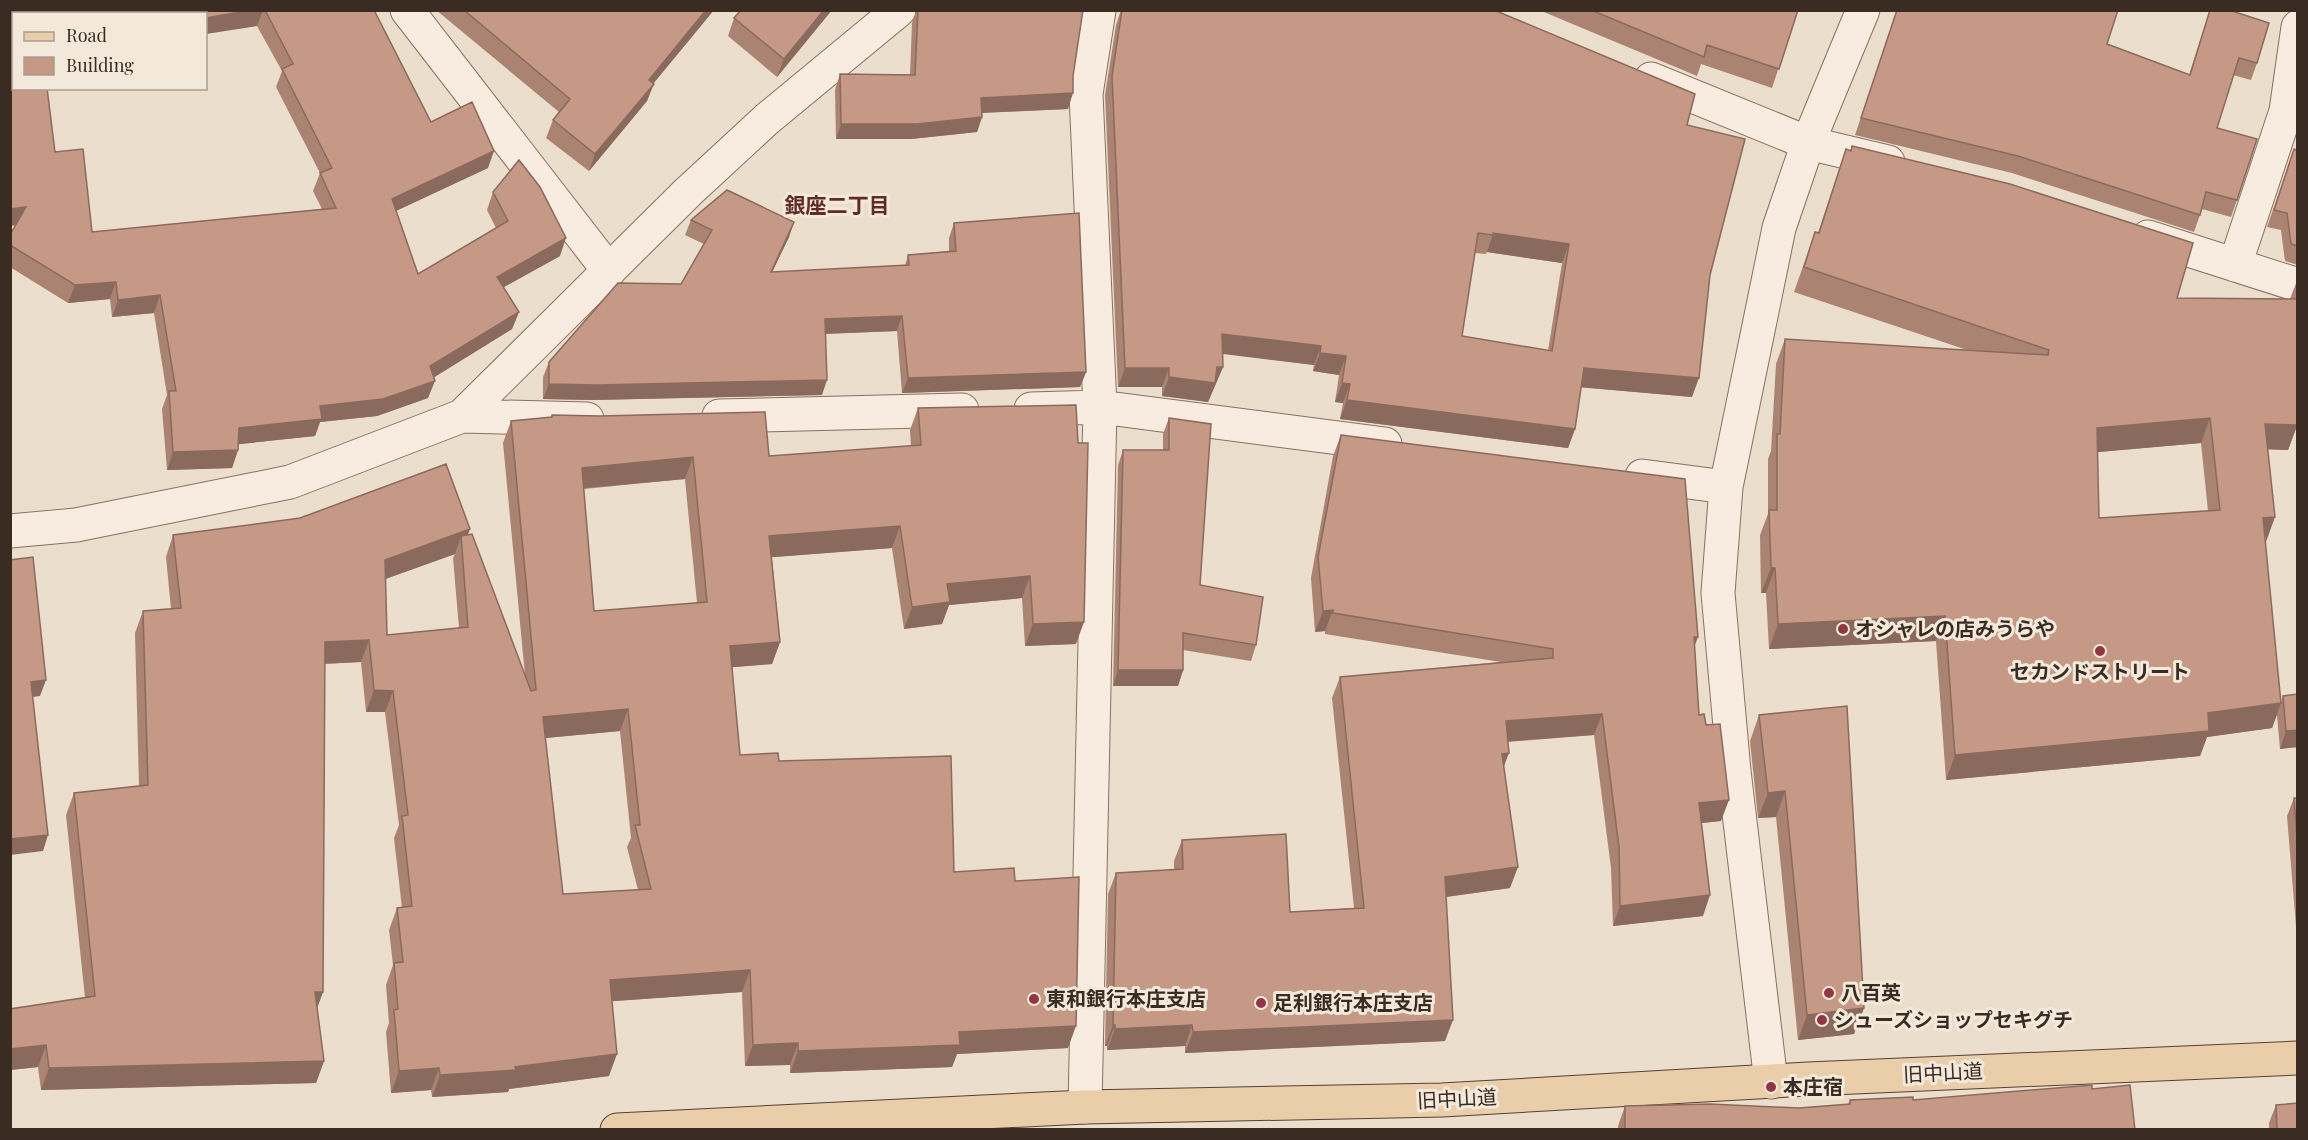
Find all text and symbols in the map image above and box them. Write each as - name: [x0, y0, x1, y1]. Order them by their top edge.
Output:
- legend: [12, 12, 207, 90]
- text: Road: [66, 23, 107, 47]
- text: Building: [66, 53, 134, 77]
- district label: 銀座二丁目: [785, 190, 890, 218]
- place label: オシャレの店みうらや: [1855, 614, 2055, 641]
- marker: オシャレの店みうらや: [1836, 622, 1850, 636]
- marker: セカンドストリート: [2093, 644, 2107, 658]
- place label: セカンドストリート: [2010, 657, 2190, 684]
- place label: 八百英: [1841, 978, 1901, 1005]
- place label: 東和銀行本庄支店: [1046, 984, 1206, 1011]
- marker: 八百英: [1822, 986, 1836, 1000]
- place label: 足利銀行本庄支店: [1273, 988, 1433, 1015]
- marker: 東和銀行本庄支店: [1027, 992, 1041, 1006]
- marker: 足利銀行本庄支店: [1254, 996, 1268, 1010]
- place label: シューズショップセキグチ: [1834, 1005, 2073, 1032]
- marker: シューズショップセキグチ: [1815, 1013, 1829, 1027]
- street label: 旧中山道: [1902, 1056, 1984, 1087]
- place label: 本庄宿: [1783, 1072, 1843, 1099]
- marker: 本庄宿: [1764, 1080, 1778, 1094]
- street label: 旧中山道: [1416, 1082, 1498, 1113]

